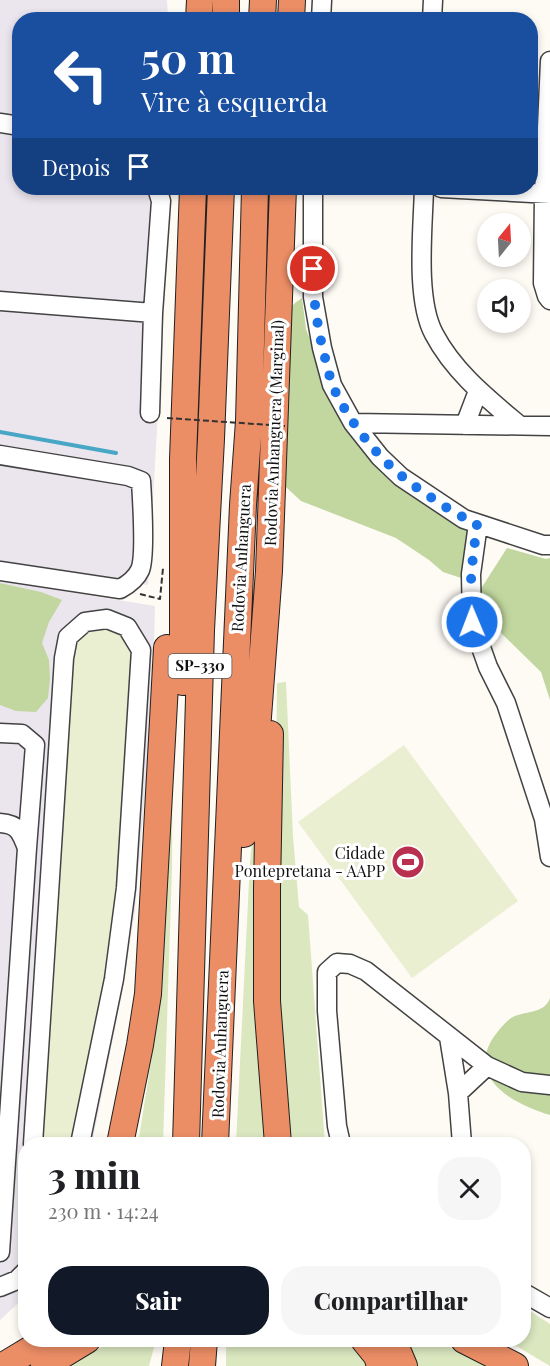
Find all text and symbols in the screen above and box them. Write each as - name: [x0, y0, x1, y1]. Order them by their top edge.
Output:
- text: 50 m: [141, 29, 235, 85]
- icon: left: [42, 36, 120, 114]
- text: Vire à esquerda: [141, 83, 328, 119]
- icon: arrive: [122, 150, 155, 183]
- text: Depois: [42, 152, 110, 182]
- north arrow: [477, 213, 531, 267]
- map controls: [477, 213, 531, 333]
- pin: [287, 243, 338, 294]
- icon: arrive: [296, 252, 329, 285]
- button: sound: [477, 279, 531, 333]
- street label: Rodovia Anhanguera (Marginal): [259, 320, 288, 546]
- street label: Rodovia Anhanguera: [226, 483, 255, 632]
- position arrow: [440, 590, 504, 654]
- road number: SP-330: [168, 654, 232, 678]
- place label: Cidade Pontepretana - AAPP: [235, 842, 385, 881]
- sports icon: Cidade Pontepretana - AAPP: [390, 844, 426, 880]
- street label: Rodovia Anhanguera: [206, 970, 233, 1118]
- text: 3 min: [48, 1150, 141, 1198]
- button: close: [438, 1157, 501, 1220]
- text: 230 m · 14:24: [48, 1197, 159, 1224]
- button: Sair: [48, 1266, 269, 1335]
- button: Compartilhar: [281, 1266, 501, 1335]

